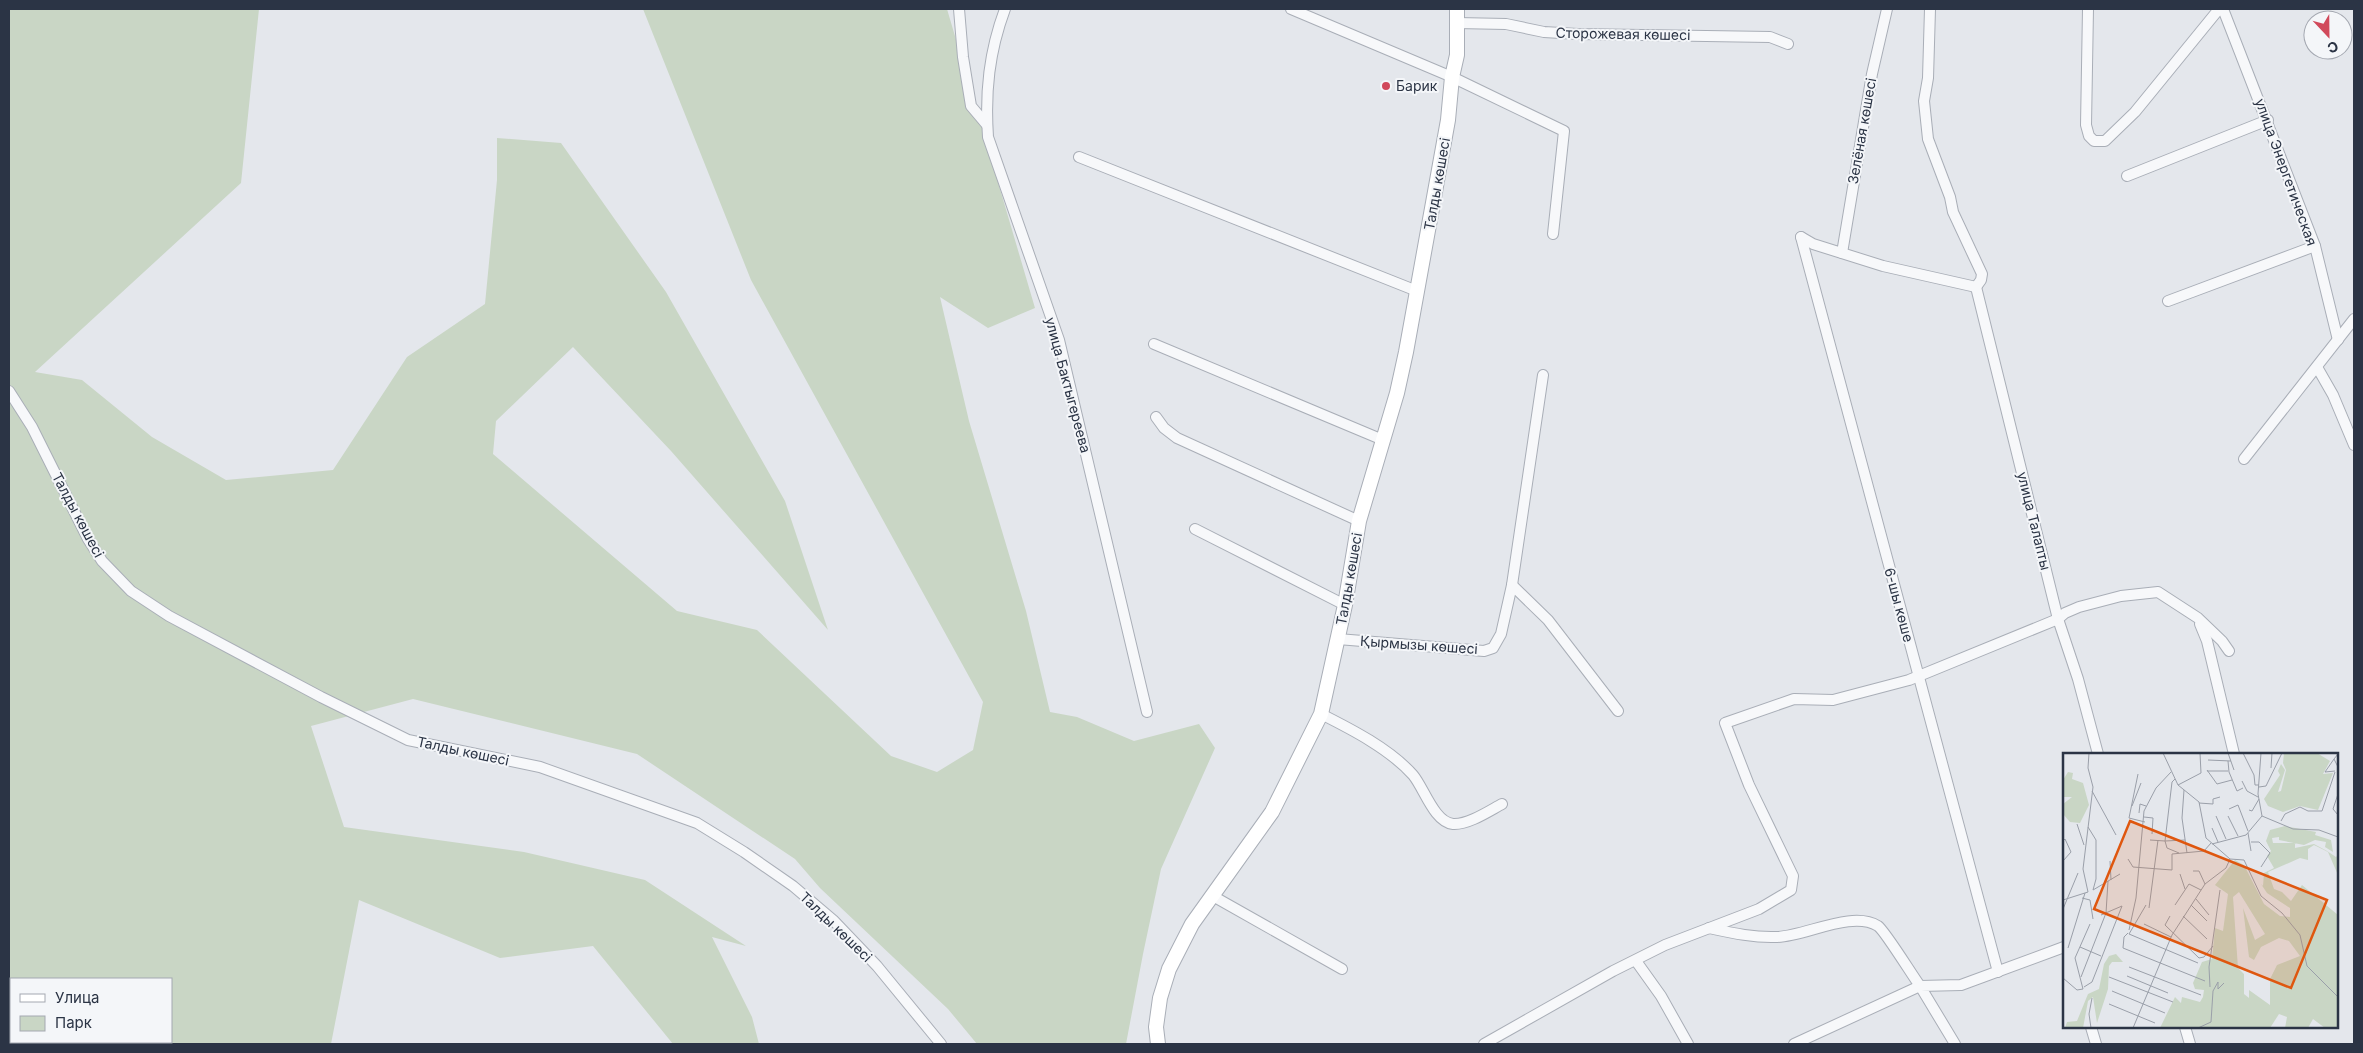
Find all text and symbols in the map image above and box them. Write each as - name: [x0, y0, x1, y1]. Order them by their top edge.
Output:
- north arrow: [2303, 10, 2353, 60]
- street label: Сторожевая көшесі: [1555, 24, 1691, 43]
- text: С: [2325, 38, 2341, 57]
- street label: Зелёная көшесі: [1844, 76, 1879, 185]
- place label: Барик: [1396, 77, 1438, 94]
- marker: Барик: [1380, 80, 1392, 92]
- street label: улица Энергетическая: [2252, 96, 2321, 248]
- street label: Талды көшесі: [1420, 136, 1453, 232]
- street label: улица Бактыгереева: [1042, 315, 1095, 455]
- street label: Талды көшесі: [49, 469, 108, 560]
- street label: улица Талапты: [2014, 470, 2055, 572]
- street label: Талды көшесі: [1332, 531, 1365, 627]
- street label: 6-шы көше: [1881, 566, 1918, 644]
- street label: Қырмызы көшесі: [1360, 632, 1478, 657]
- street label: Талды көшесі: [416, 732, 511, 769]
- inset map: [2063, 753, 2338, 1028]
- street label: Талды көшесі: [797, 888, 876, 965]
- legend: [10, 978, 172, 1043]
- text: Улица: [55, 988, 99, 1007]
- text: Парк: [55, 1013, 92, 1032]

